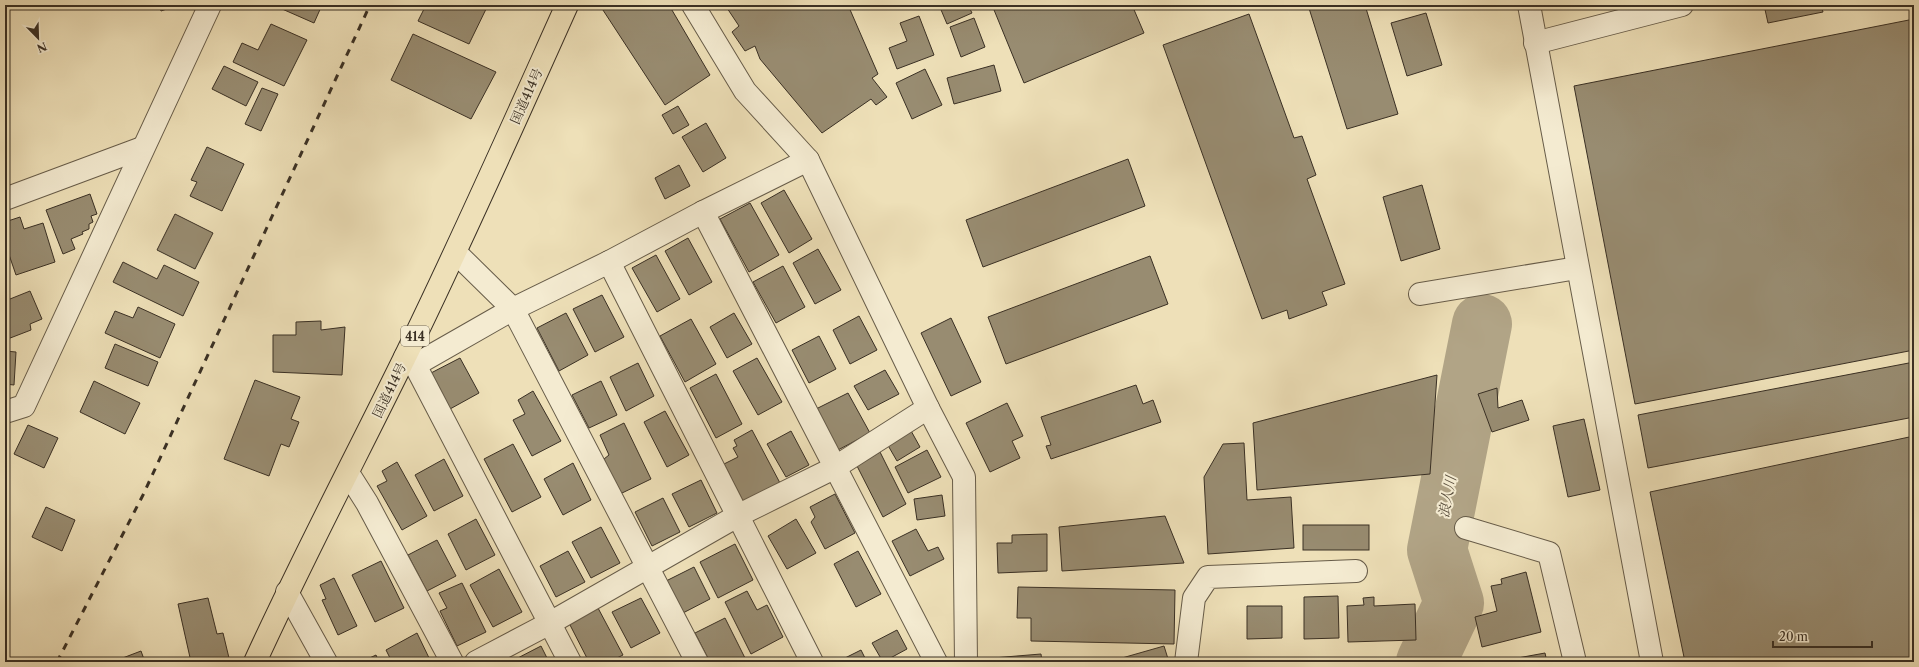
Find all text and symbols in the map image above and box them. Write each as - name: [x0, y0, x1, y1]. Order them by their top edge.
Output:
- north arrow: [18, 18, 58, 58]
- text: N: [34, 39, 49, 56]
- street label: 国道414号: [507, 66, 545, 126]
- road number: 414: [401, 326, 429, 346]
- street label: 国道414号: [369, 360, 409, 420]
- water label: 浪人川: [1434, 473, 1460, 519]
- scale bar: [1773, 623, 1872, 649]
- text: 20 m: [1779, 629, 1808, 644]

